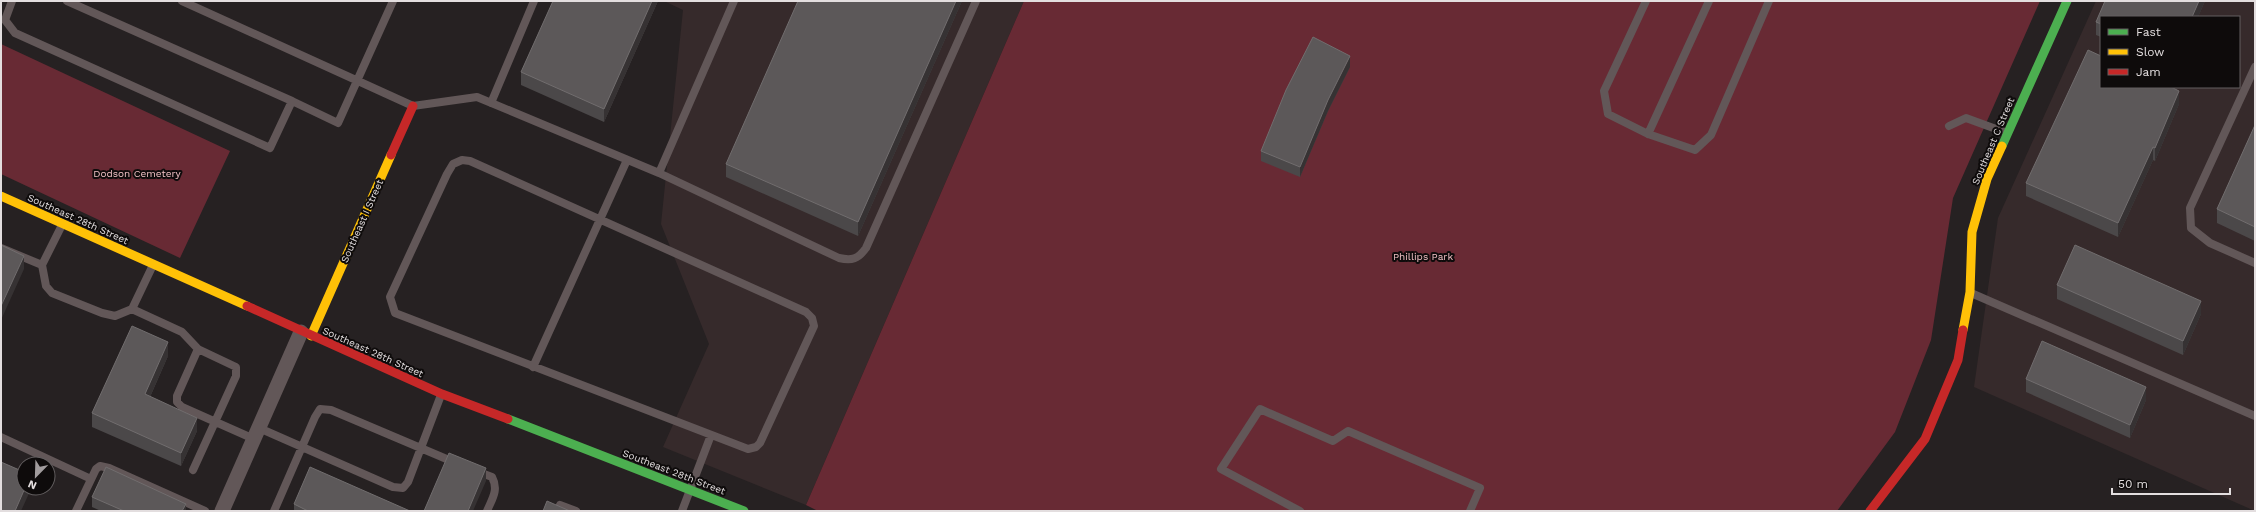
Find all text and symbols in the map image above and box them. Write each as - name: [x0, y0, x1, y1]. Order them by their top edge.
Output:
- legend: [2100, 16, 2240, 88]
- text: Fast: [2136, 25, 2161, 39]
- text: Slow: [2136, 45, 2164, 59]
- text: Jam: [2136, 65, 2161, 79]
- street label: Southeast C Street: [1970, 95, 2017, 186]
- park label: Dodson Cemetery: [93, 168, 181, 179]
- street label: Southeast I Street: [339, 177, 386, 264]
- street label: Southeast 28th Street: [26, 192, 131, 247]
- park label: Phillips Park: [1393, 251, 1453, 262]
- street label: Southeast 28th Street: [321, 325, 426, 380]
- street label: Southeast 28th Street: [621, 447, 728, 497]
- north arrow: [16, 456, 56, 496]
- scale bar: [2112, 470, 2230, 496]
- text: N: [26, 477, 39, 492]
- text: 50 m: [2118, 477, 2148, 491]

